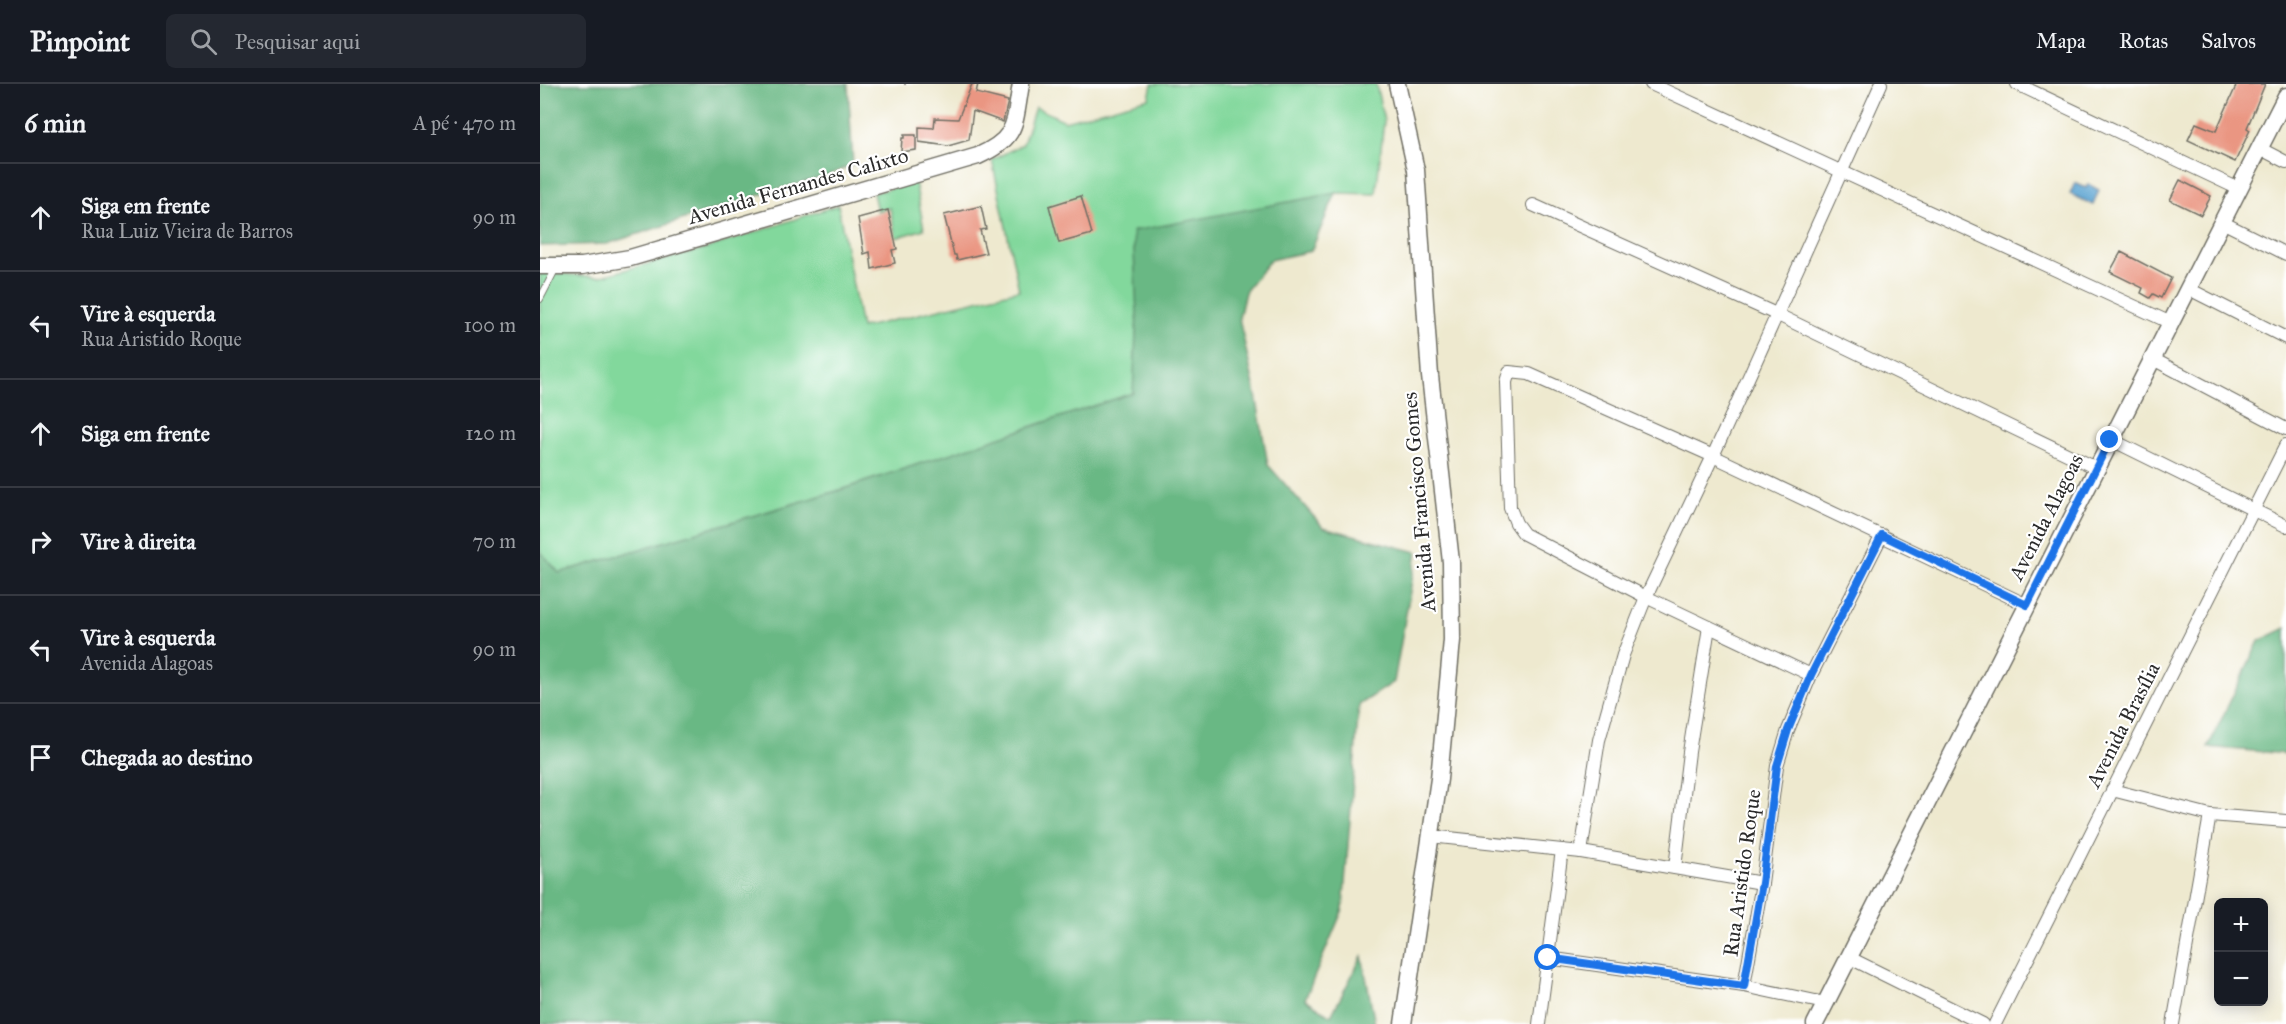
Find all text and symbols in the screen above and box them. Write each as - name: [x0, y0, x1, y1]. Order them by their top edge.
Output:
- search box: [166, 14, 586, 68]
- text: Pinpoint: [30, 24, 130, 59]
- icon: search: [187, 25, 220, 58]
- text: Pesquisar aqui: [235, 28, 360, 55]
- text: Mapa: [2036, 28, 2086, 54]
- text: Rotas: [2119, 28, 2168, 54]
- text: Salvos: [2201, 28, 2256, 54]
- text: 6 min: [24, 107, 86, 139]
- text: A pé · 470 m: [413, 111, 516, 135]
- street label: Avenida Fernandes Calixto: [684, 142, 911, 230]
- text: Siga em frente: [81, 192, 210, 219]
- icon: ahead: [24, 201, 57, 234]
- text: 90 m: [473, 205, 516, 229]
- text: Rua Luiz Vieira de Barros: [81, 219, 293, 243]
- text: Vire à esquerda: [81, 300, 215, 327]
- icon: left: [24, 309, 57, 342]
- text: 100 m: [464, 313, 516, 337]
- text: Rua Aristido Roque: [81, 327, 242, 351]
- street label: Avenida Francisco Gomes: [1396, 391, 1442, 614]
- icon: ahead: [24, 417, 57, 450]
- text: Siga em frente: [81, 420, 210, 447]
- text: 120 m: [465, 421, 516, 445]
- route end: [2096, 426, 2122, 452]
- street label: Avenida Alagoas: [2002, 449, 2089, 586]
- icon: right: [24, 525, 57, 558]
- text: Vire à direita: [81, 528, 196, 555]
- text: 70 m: [473, 529, 516, 553]
- text: Vire à esquerda: [81, 624, 215, 651]
- icon: left: [24, 633, 57, 666]
- text: 90 m: [473, 637, 516, 661]
- text: Avenida Alagoas: [81, 651, 213, 675]
- street label: Avenida Brasília: [2080, 658, 2166, 793]
- icon: arrive: [24, 741, 57, 774]
- text: Chegada ao destino: [81, 744, 252, 771]
- street label: Rua Aristido Roque: [1717, 787, 1767, 958]
- map controls: [2214, 898, 2268, 1006]
- button: +: [2214, 898, 2268, 952]
- route start: [1534, 944, 1560, 970]
- button: −: [2214, 952, 2268, 1006]

